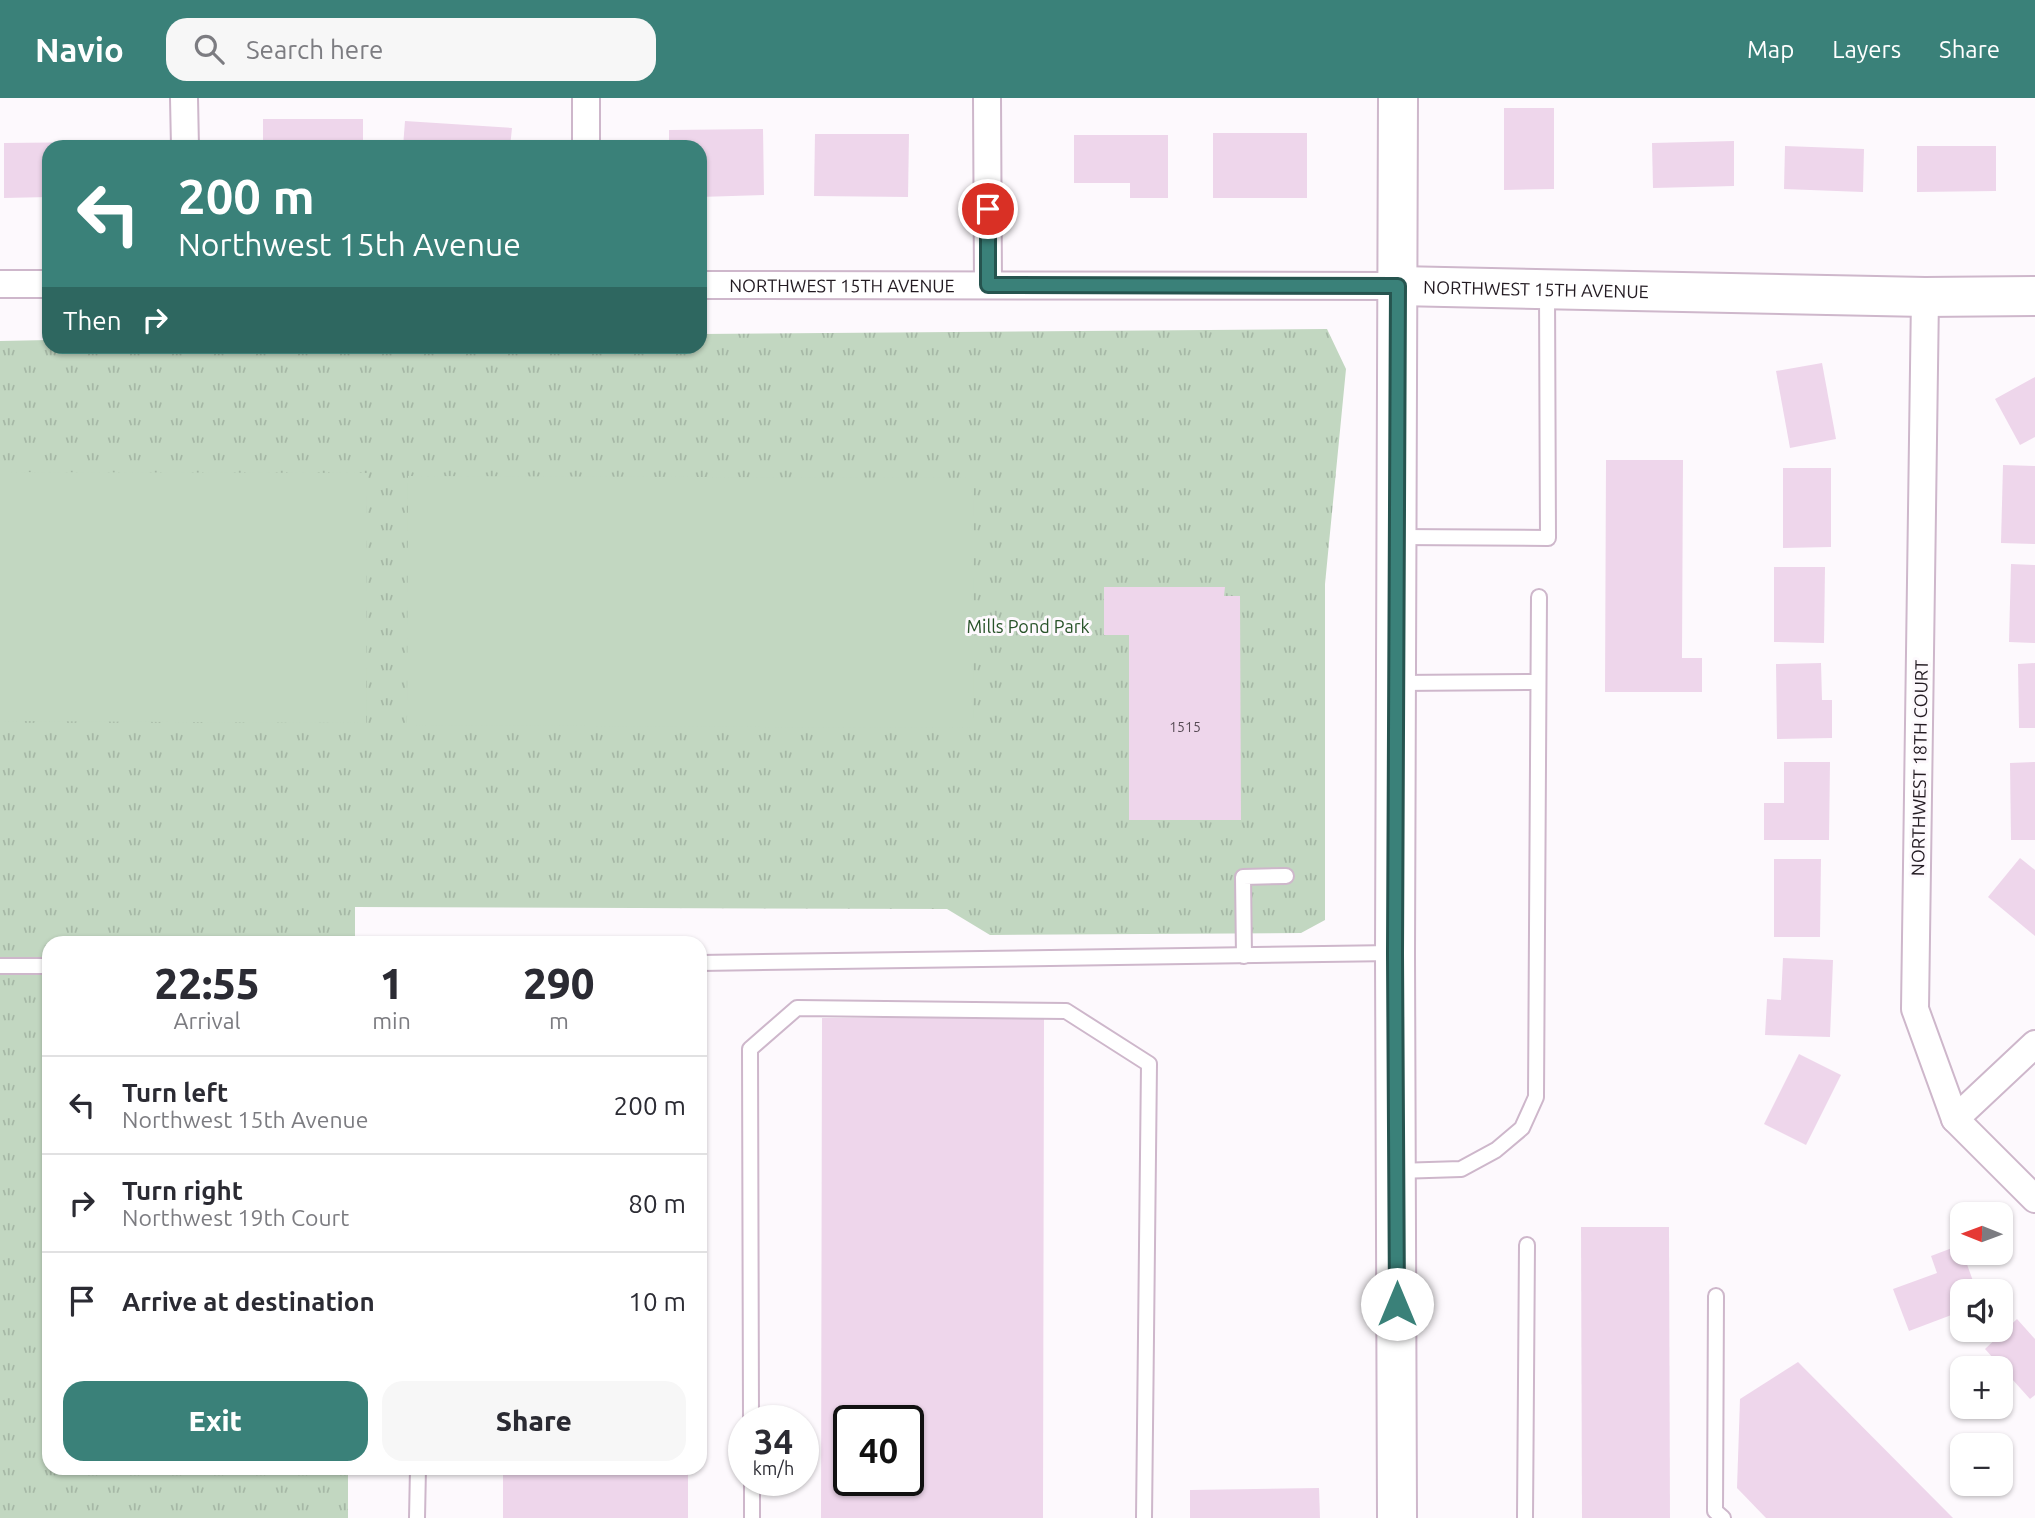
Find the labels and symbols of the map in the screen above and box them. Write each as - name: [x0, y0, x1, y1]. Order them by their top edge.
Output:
- pin: [958, 179, 1018, 239]
- street label: NORTHWEST 15TH AVENUE: [729, 275, 955, 295]
- street label: NORTHWEST 15TH AVENUE: [1423, 277, 1649, 301]
- park label: Mills Pond Park: [966, 616, 1090, 636]
- street label: NORTHWEST 18TH COURT: [1907, 660, 1931, 876]
- house number: 1515: [1169, 719, 1201, 735]
- north arrow: [1950, 1202, 2012, 1265]
- position arrow: [1360, 1267, 1434, 1341]
- speed limit sign: 40: [833, 1405, 924, 1496]

